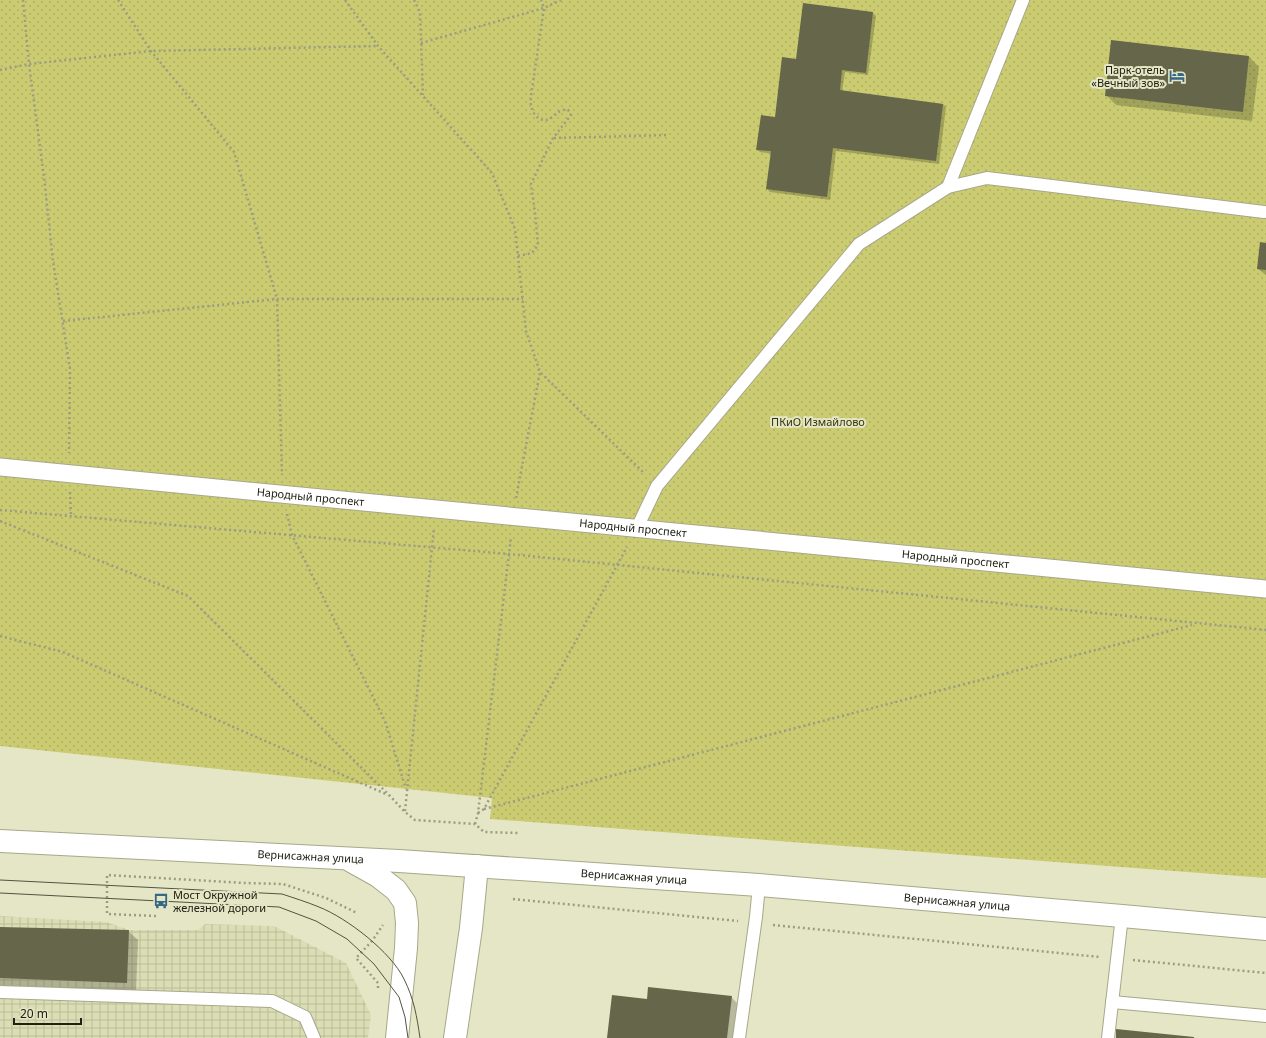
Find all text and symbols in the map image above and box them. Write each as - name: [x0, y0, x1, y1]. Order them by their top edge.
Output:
- place label: Парк-отель «Вечный зов»: [1091, 62, 1165, 90]
- hotel icon: Парк-отель «Вечный зов»: [1168, 67, 1186, 85]
- park label: ПКиО Измайлово: [771, 414, 865, 429]
- street label: Народный проспект: [256, 484, 365, 509]
- street label: Народный проспект: [579, 515, 688, 540]
- street label: Народный проспект: [901, 546, 1010, 571]
- street label: Вернисажная улица: [257, 846, 364, 866]
- street label: Вернисажная улица: [580, 865, 688, 887]
- place label: Мост Окружной железной дороги: [173, 887, 266, 915]
- street label: Вернисажная улица: [903, 889, 1011, 913]
- bus stop icon: Мост Окружной железной дороги: [152, 892, 170, 910]
- scale bar: [14, 1000, 81, 1026]
- text: 20 m: [20, 1005, 48, 1022]

